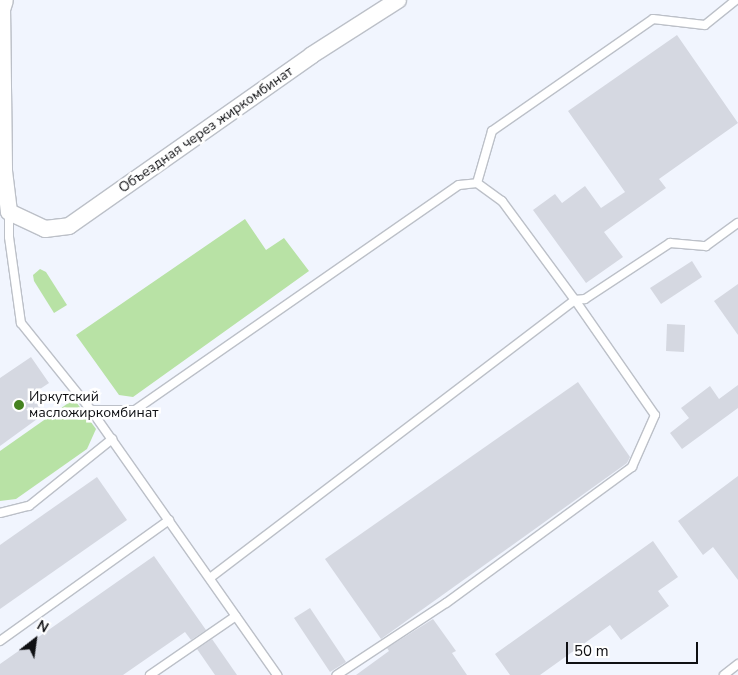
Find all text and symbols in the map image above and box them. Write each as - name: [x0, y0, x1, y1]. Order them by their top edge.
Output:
- street label: Объездная через жиркомбинат: [116, 63, 296, 197]
- place label: Иркутский масложиркомбинат: [29, 389, 158, 422]
- marker: Иркутский масложиркомбинат: [13, 399, 25, 411]
- north arrow: [10, 615, 60, 665]
- text: N: [33, 616, 52, 637]
- scale bar: [568, 632, 700, 664]
- text: 50 m: [574, 641, 609, 661]

